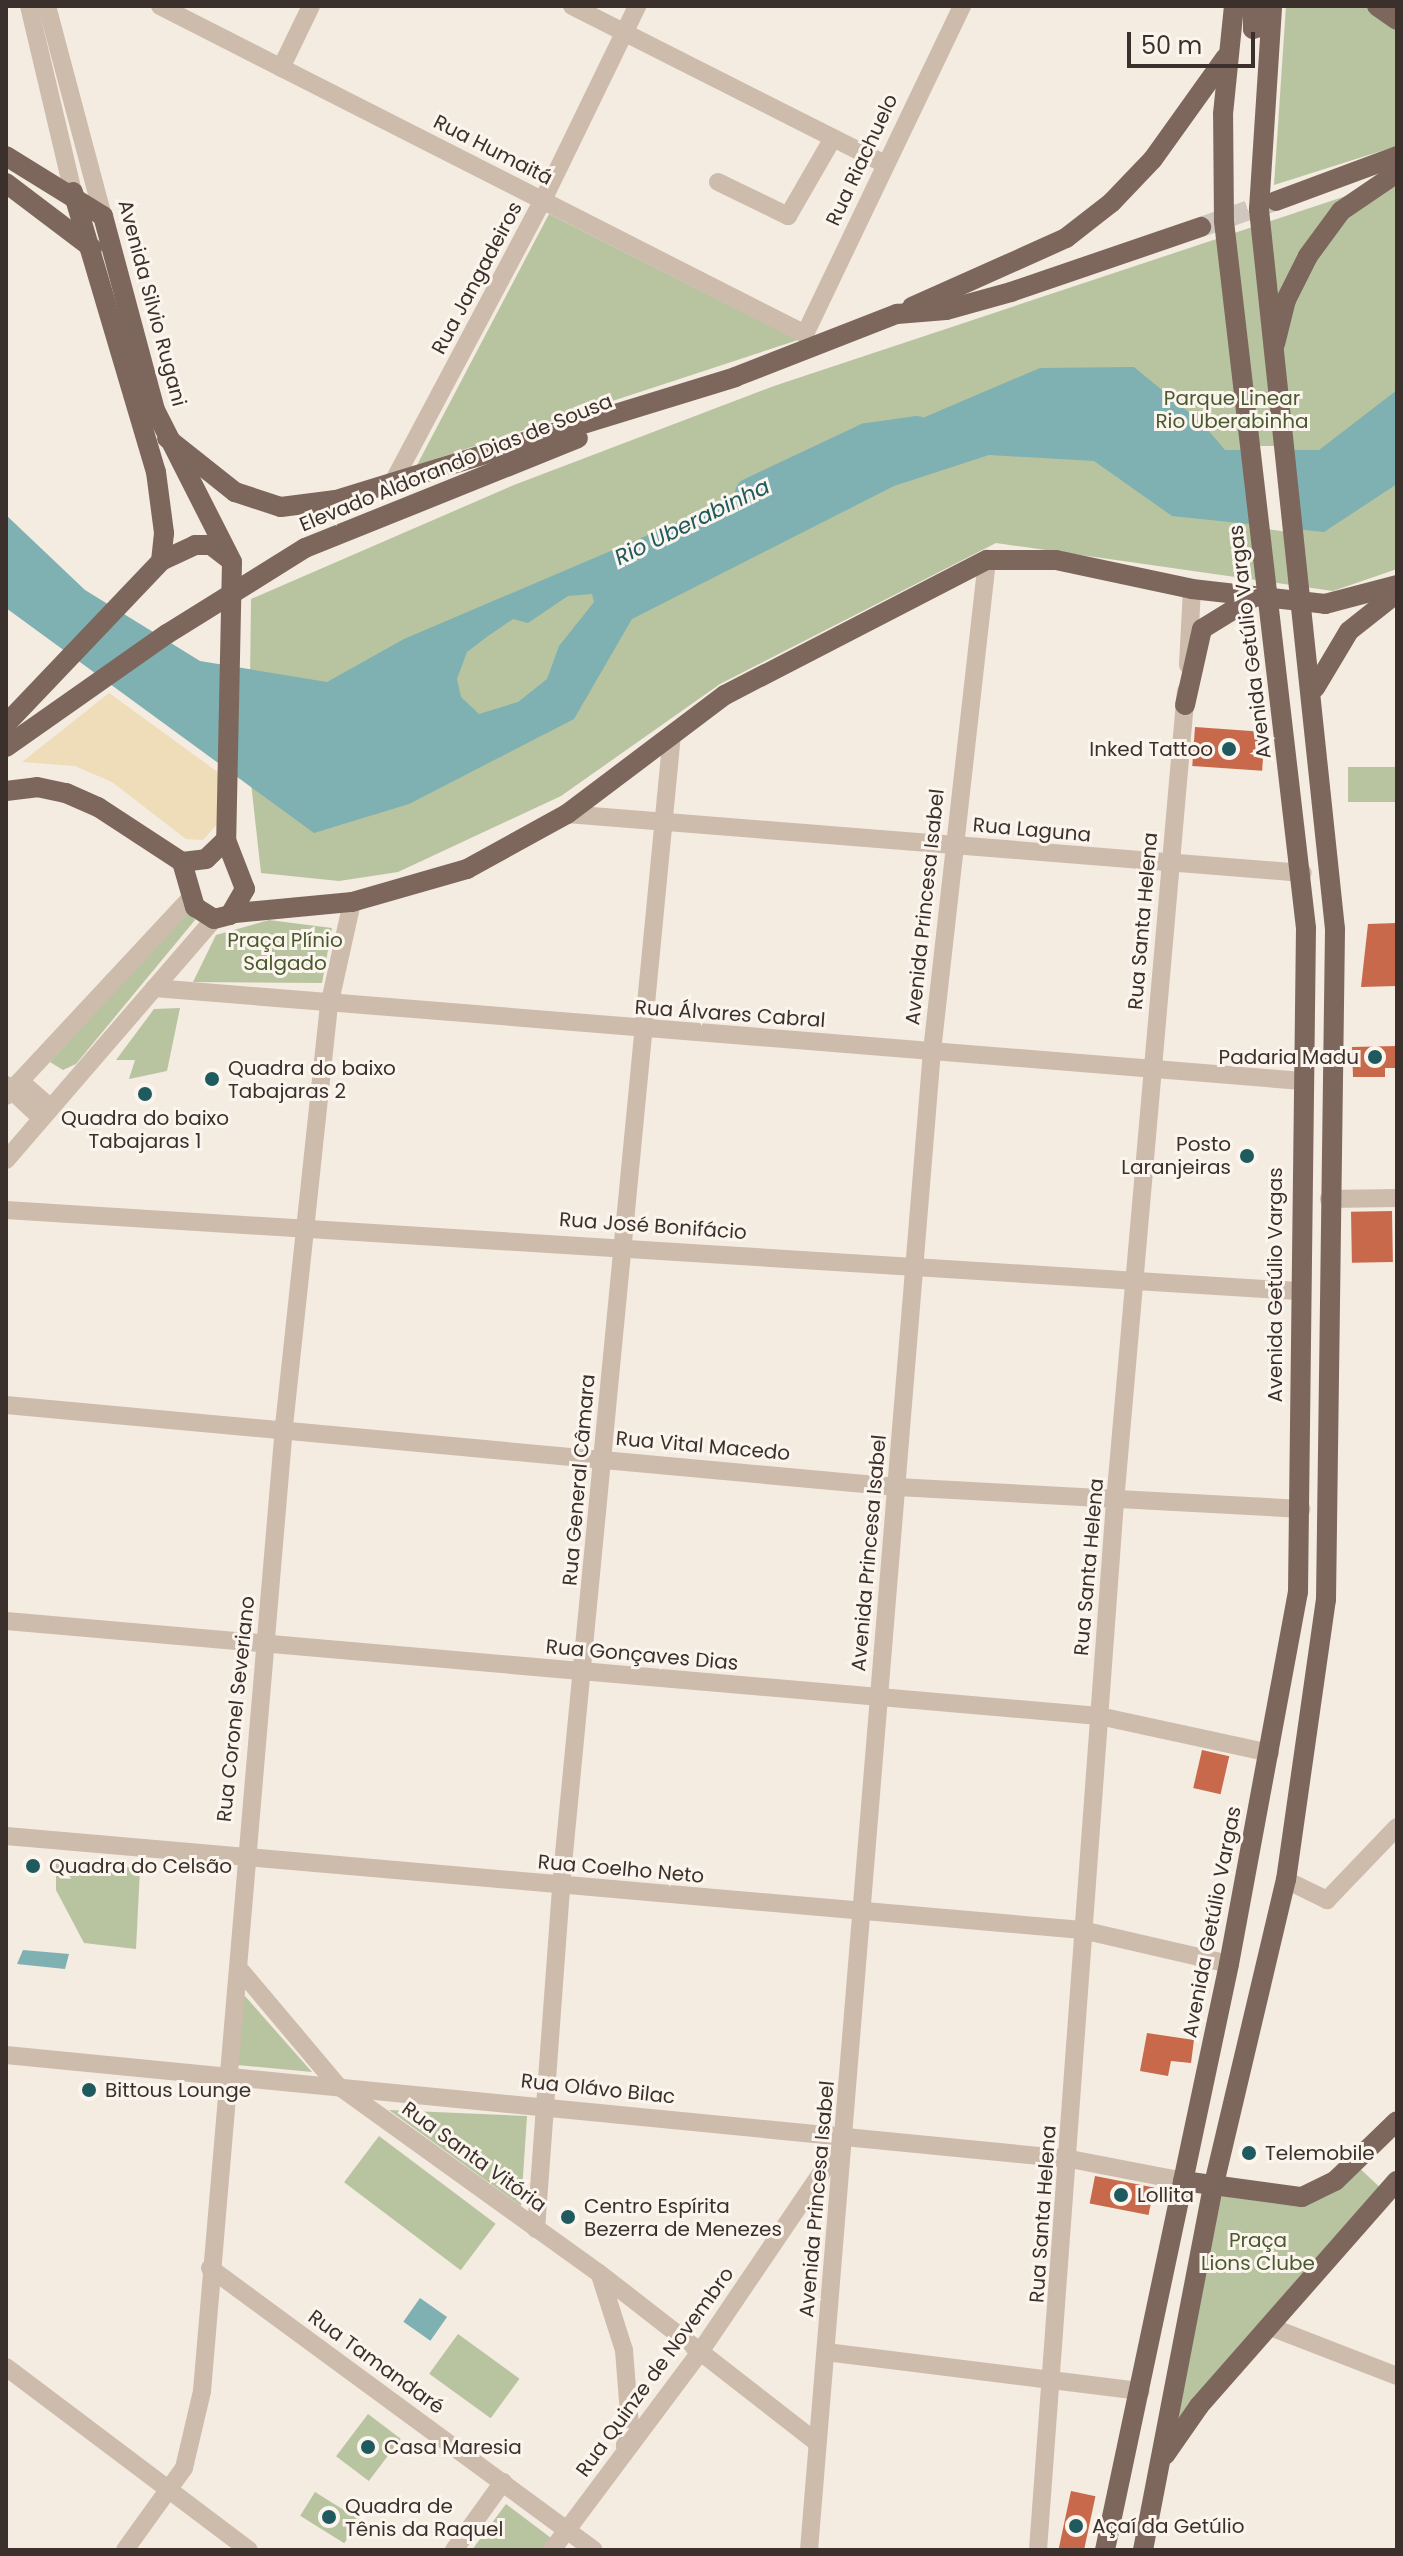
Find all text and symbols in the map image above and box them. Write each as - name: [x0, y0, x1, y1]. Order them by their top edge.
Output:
- scale bar: [1131, 16, 1259, 66]
- text: 50 m: [1141, 29, 1202, 62]
- street label: Rua Riachuelo: [821, 90, 903, 230]
- street label: Rua Humaitá: [430, 110, 556, 190]
- street label: Avenida Silvio Rugani: [113, 197, 191, 409]
- street label: Rua Jangadeiros: [427, 198, 527, 358]
- park label: Parque Linear Rio Uberabinha: [1155, 387, 1309, 434]
- street label: Elevado Aldorando Dias de Sousa: [296, 389, 616, 537]
- water label: Rio Uberabinha: [610, 473, 774, 571]
- street label: Avenida Getúlio Vargas: [1224, 524, 1276, 760]
- place label: Inked Tattoo: [1089, 737, 1213, 761]
- marker: Inked Tattoo: [1220, 740, 1238, 758]
- street label: Avenida Princesa Isabel: [901, 788, 949, 1026]
- street label: Rua Laguna: [972, 813, 1092, 847]
- street label: Rua Santa Helena: [1123, 831, 1163, 1011]
- park label: Praça Plínio Salgado: [227, 929, 343, 976]
- street label: Rua Álvares Cabral: [634, 995, 826, 1033]
- place label: Padaria Madu: [1219, 1045, 1359, 1069]
- marker: Padaria Madu: [1366, 1048, 1384, 1066]
- place label: Quadra do baixo Tabajaras 2: [228, 1056, 396, 1103]
- marker: Quadra do baixo Tabajaras 2: [203, 1070, 221, 1088]
- marker: Quadra do baixo Tabajaras 1: [136, 1085, 154, 1103]
- place label: Quadra do baixo Tabajaras 1: [61, 1106, 229, 1153]
- place label: Posto Laranjeiras: [1121, 1132, 1231, 1179]
- marker: Posto Laranjeiras: [1238, 1147, 1256, 1165]
- street label: Avenida Getúlio Vargas: [1263, 1167, 1287, 1403]
- street label: Rua José Bonifácio: [558, 1207, 748, 1245]
- street label: Rua General Câmara: [558, 1373, 600, 1587]
- street label: Rua Vital Macedo: [615, 1426, 791, 1466]
- street label: Avenida Princesa Isabel: [847, 1434, 891, 1672]
- street label: Rua Santa Helena: [1069, 1477, 1109, 1657]
- street label: Rua Coronel Severiano: [212, 1595, 260, 1823]
- street label: Rua Gonçaves Dias: [545, 1635, 739, 1675]
- street label: Avenida Getúlio Vargas: [1178, 1804, 1246, 2040]
- street label: Rua Coelho Neto: [537, 1850, 705, 1888]
- place label: Quadra do Celsão: [49, 1854, 232, 1878]
- marker: Quadra do Celsão: [24, 1857, 42, 1875]
- street label: Rua Olávo Bilac: [520, 2069, 676, 2109]
- place label: Bittous Lounge: [105, 2078, 251, 2102]
- street label: Avenida Princesa Isabel: [795, 2080, 839, 2318]
- marker: Bittous Lounge: [80, 2081, 98, 2099]
- street label: Rua Santa Vitória: [397, 2097, 551, 2217]
- street label: Rua Santa Helena: [1025, 2124, 1061, 2304]
- place label: Telemobile: [1265, 2141, 1375, 2165]
- marker: Telemobile: [1240, 2144, 1258, 2162]
- place label: Lollita: [1137, 2183, 1194, 2207]
- marker: Lollita: [1112, 2186, 1130, 2204]
- place label: Centro Espírita Bezerra de Menezes: [584, 2194, 782, 2241]
- marker: Centro Espírita Bezerra de Menezes: [559, 2208, 577, 2226]
- park label: Praça Lions Clube: [1201, 2229, 1315, 2276]
- street label: Rua Quinze de Novembro: [571, 2263, 739, 2481]
- street label: Rua Tamandaré: [303, 2305, 449, 2419]
- place label: Casa Maresia: [384, 2435, 522, 2459]
- marker: Casa Maresia: [359, 2438, 377, 2456]
- place label: Quadra de Tênis da Raquel: [345, 2494, 503, 2541]
- marker: Quadra de Tênis da Raquel: [320, 2508, 338, 2526]
- place label: Açaí da Getúlio: [1092, 2514, 1244, 2538]
- marker: Açaí da Getúlio: [1067, 2517, 1085, 2535]

